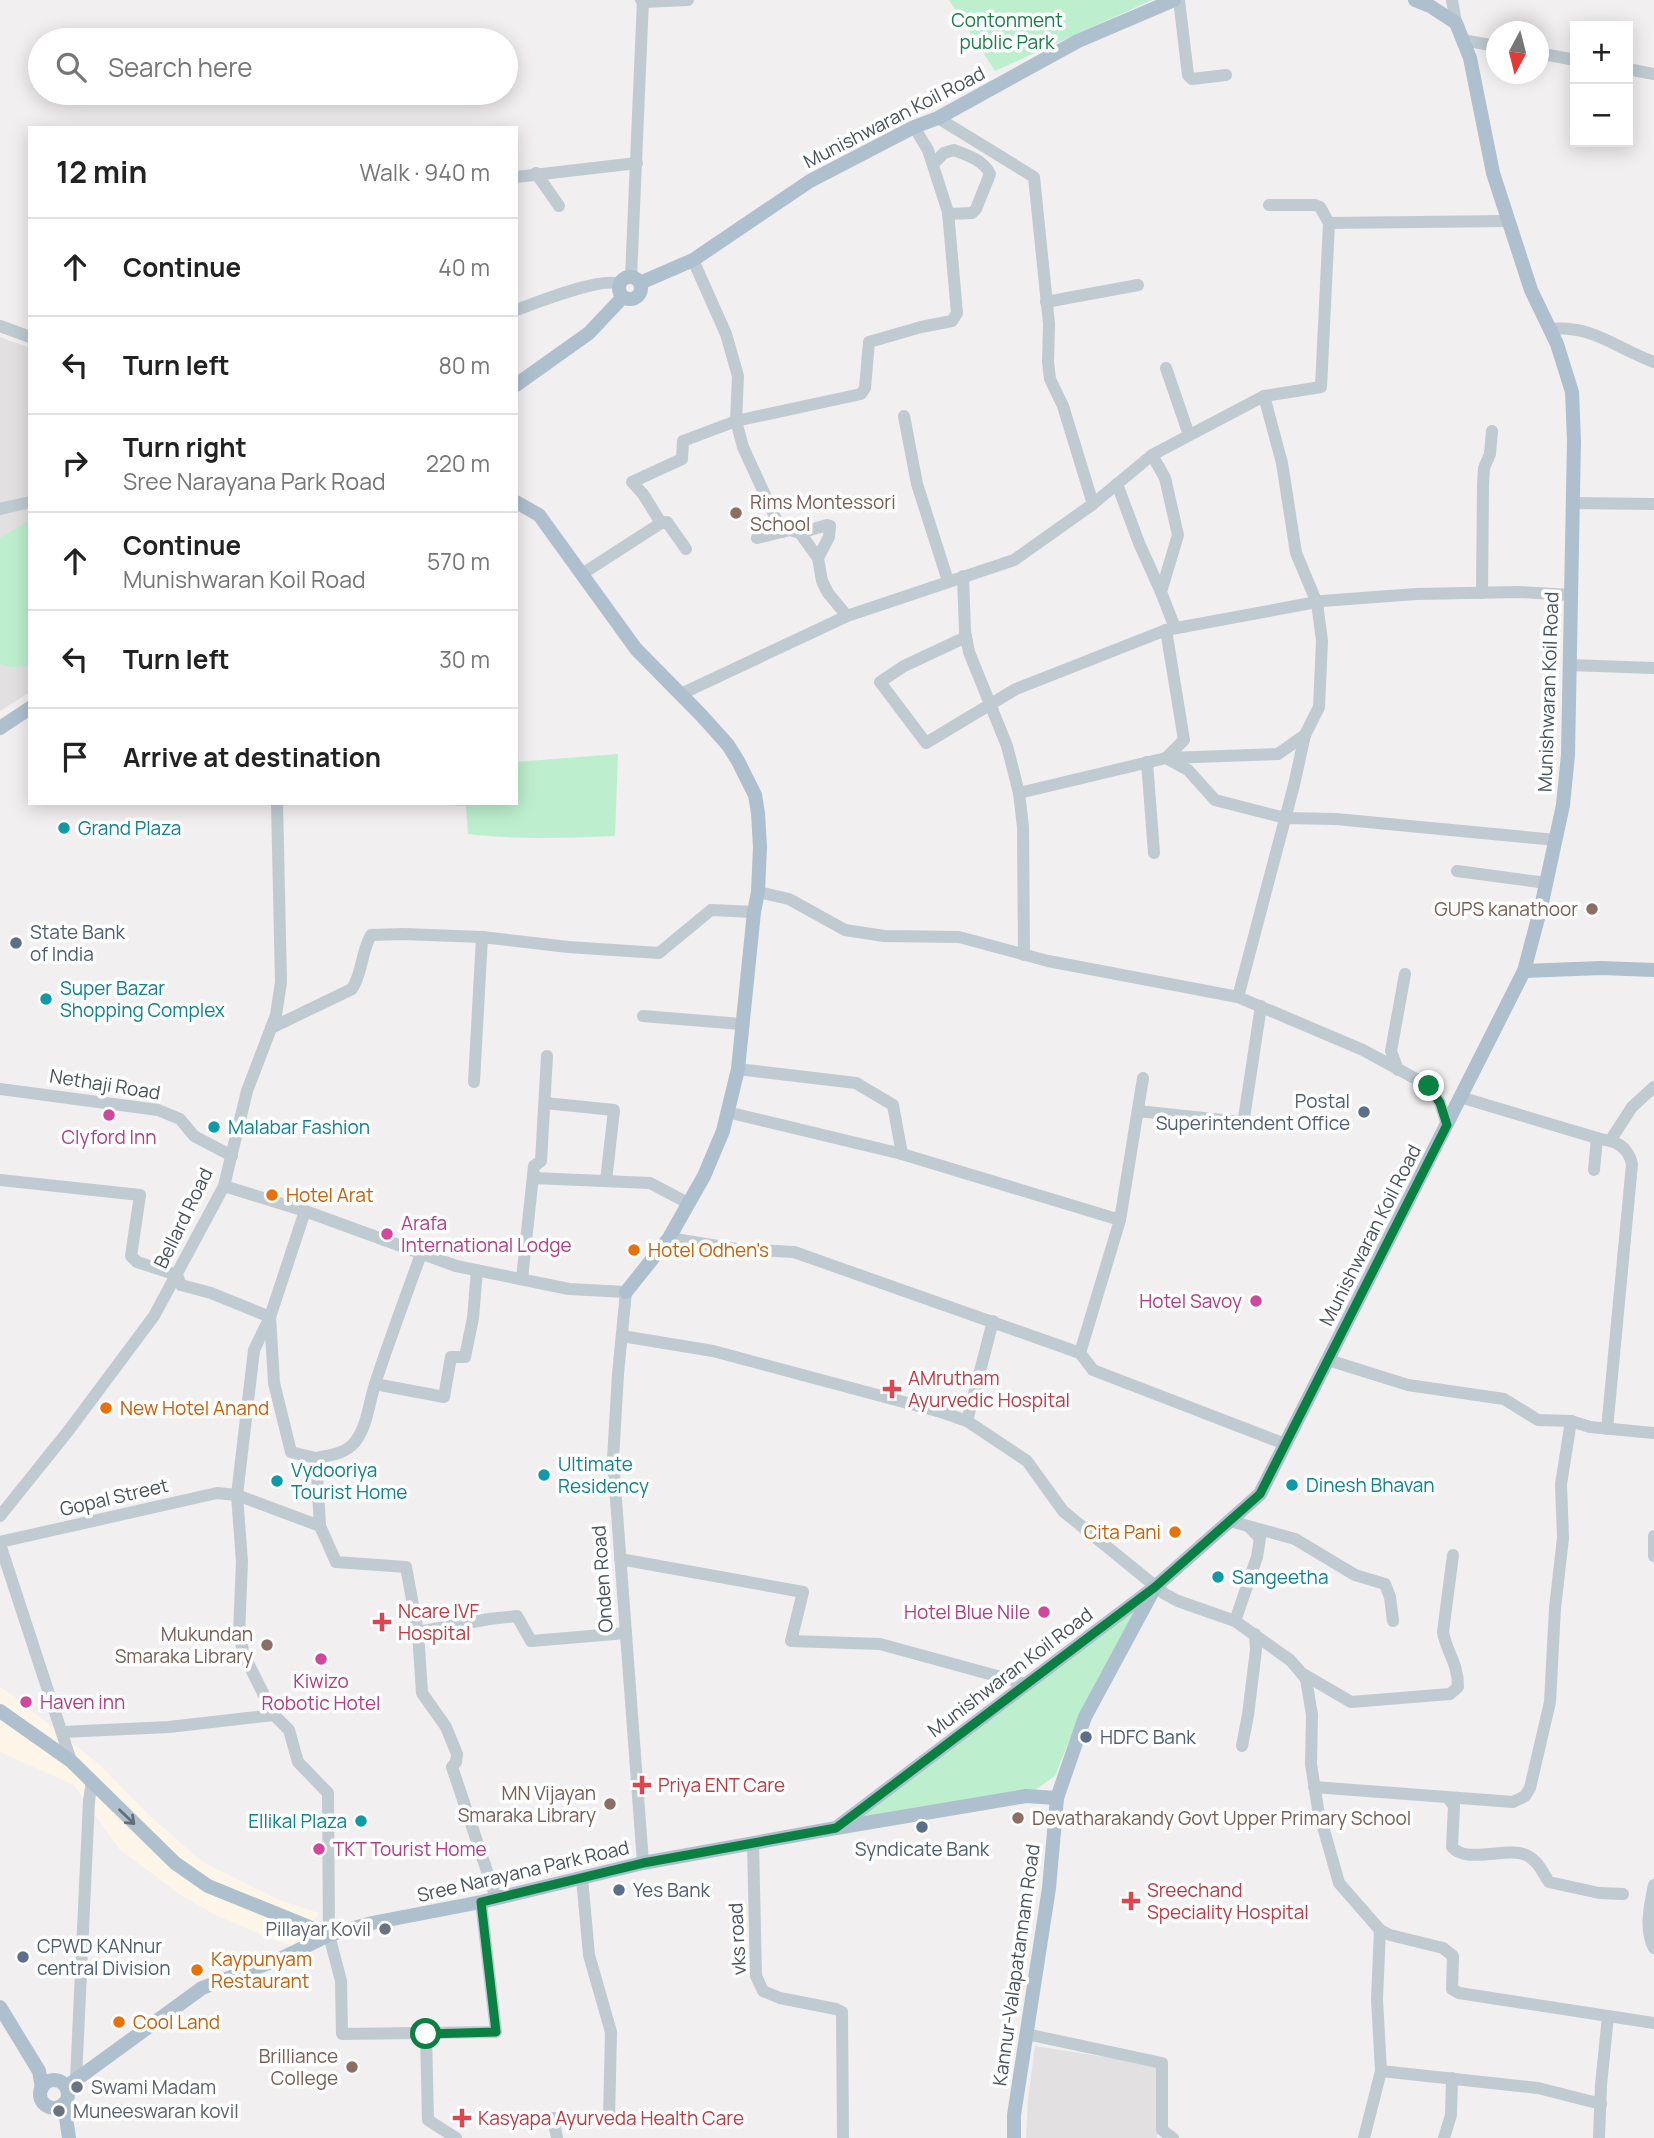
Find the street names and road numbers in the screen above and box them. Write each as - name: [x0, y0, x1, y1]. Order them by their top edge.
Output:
- street label: Munishwaran Koil Road: [799, 60, 989, 174]
- street label: Munishwaran Koil Road: [1532, 591, 1564, 793]
- street label: Nethaji Road: [48, 1062, 162, 1106]
- street label: Munishwaran Koil Road: [1313, 1140, 1427, 1330]
- street label: Bellard Road: [147, 1163, 219, 1273]
- street label: Gopal Street: [57, 1472, 171, 1522]
- street label: Onden Road: [585, 1525, 619, 1633]
- street label: Munishwaran Koil Road: [922, 1601, 1098, 1743]
- street label: Sree Narayana Park Road: [414, 1834, 632, 1908]
- street label: Kannur-Valapatannam Road: [986, 1842, 1046, 2088]
- street label: vks road: [722, 1902, 752, 1976]

